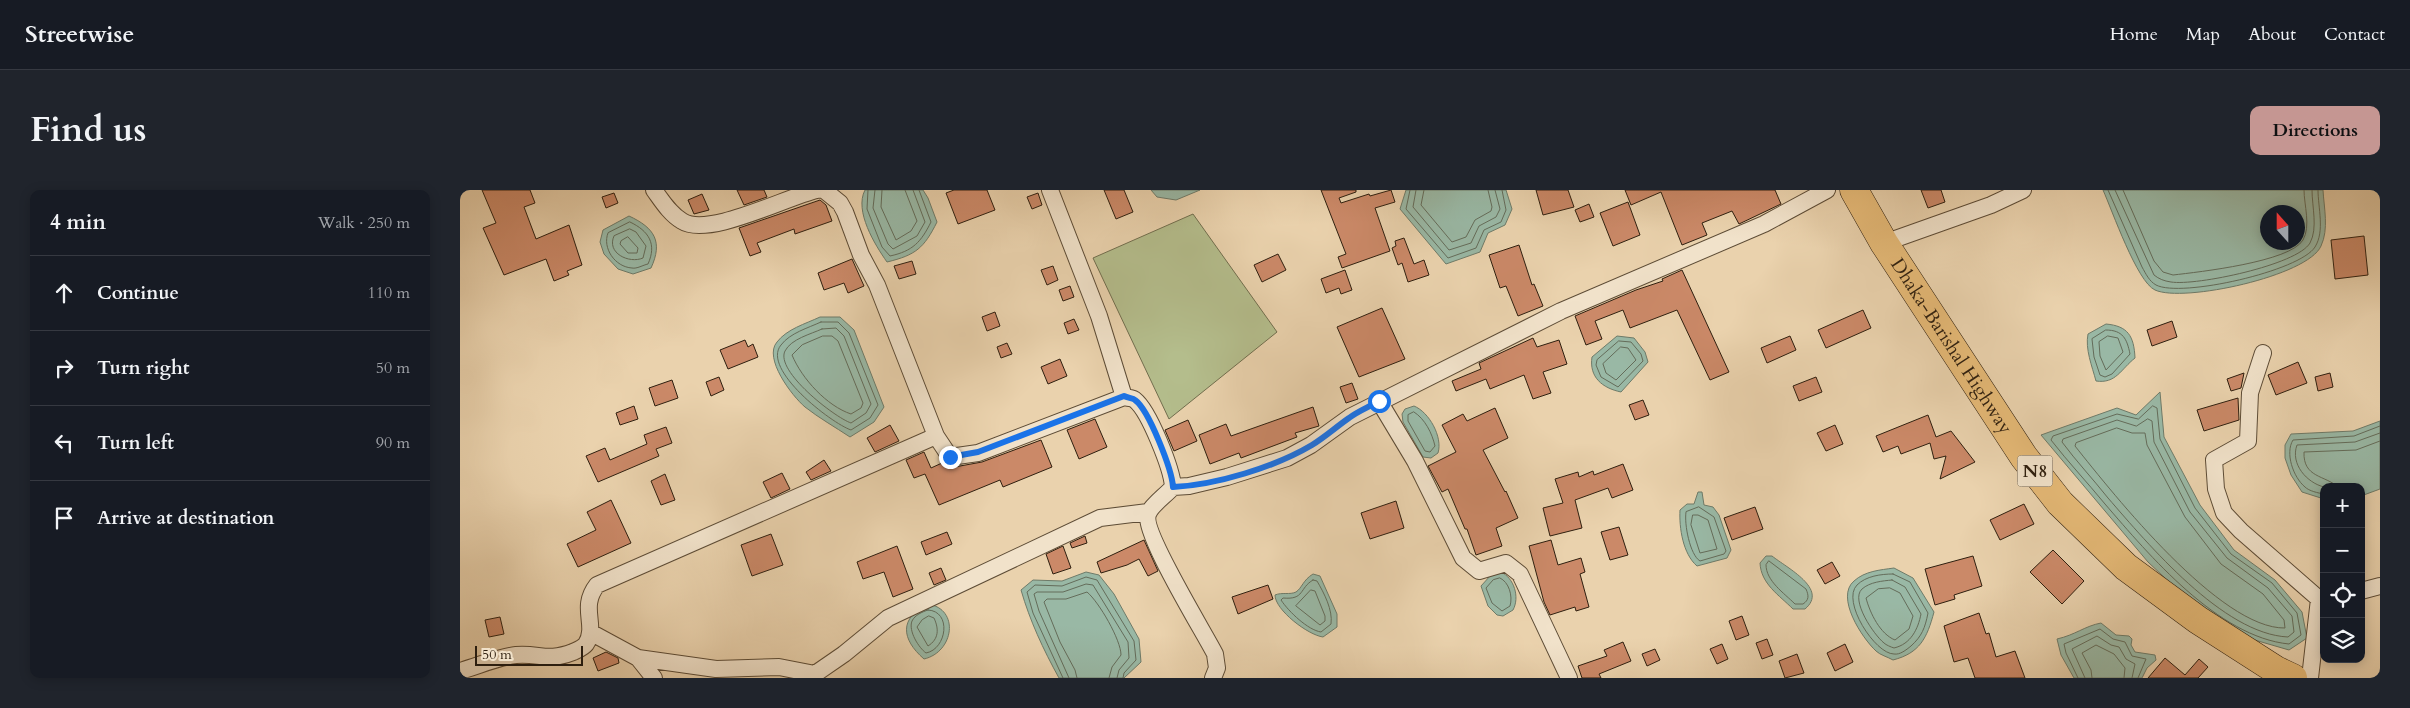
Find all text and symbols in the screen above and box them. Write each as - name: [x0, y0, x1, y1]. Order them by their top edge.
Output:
- text: Streetwise: [25, 18, 134, 51]
- text: Home: [2110, 22, 2158, 47]
- text: Map: [2186, 22, 2220, 47]
- text: About: [2248, 22, 2296, 47]
- text: Contact: [2324, 22, 2385, 47]
- text: Find us: [30, 106, 146, 154]
- button: Directions: [2250, 106, 2380, 155]
- north arrow: [2260, 205, 2305, 250]
- text: 4 min: [50, 208, 106, 237]
- text: Walk · 250 m: [318, 212, 410, 234]
- street label: Dhaka-Barishal Highway: [1884, 253, 2018, 439]
- icon: ahead: [50, 279, 78, 307]
- text: Continue: [97, 280, 179, 306]
- text: 110 m: [368, 282, 410, 304]
- icon: right: [50, 354, 78, 382]
- text: Turn right: [97, 355, 189, 381]
- text: 50 m: [376, 357, 410, 379]
- route start: [1368, 390, 1391, 413]
- icon: left: [50, 429, 78, 457]
- text: Turn left: [97, 430, 174, 456]
- text: 90 m: [376, 432, 410, 454]
- route end: [939, 446, 962, 469]
- road number: N8: [2018, 456, 2052, 486]
- map controls: [2320, 483, 2365, 663]
- button: +: [2320, 483, 2365, 528]
- icon: arrive: [50, 504, 78, 532]
- text: Arrive at destination: [97, 505, 274, 531]
- button: −: [2320, 528, 2365, 573]
- button: locate: [2320, 573, 2365, 618]
- button: layers: [2320, 618, 2365, 663]
- scale bar: [475, 643, 582, 666]
- text: 50 m: [482, 645, 512, 664]

